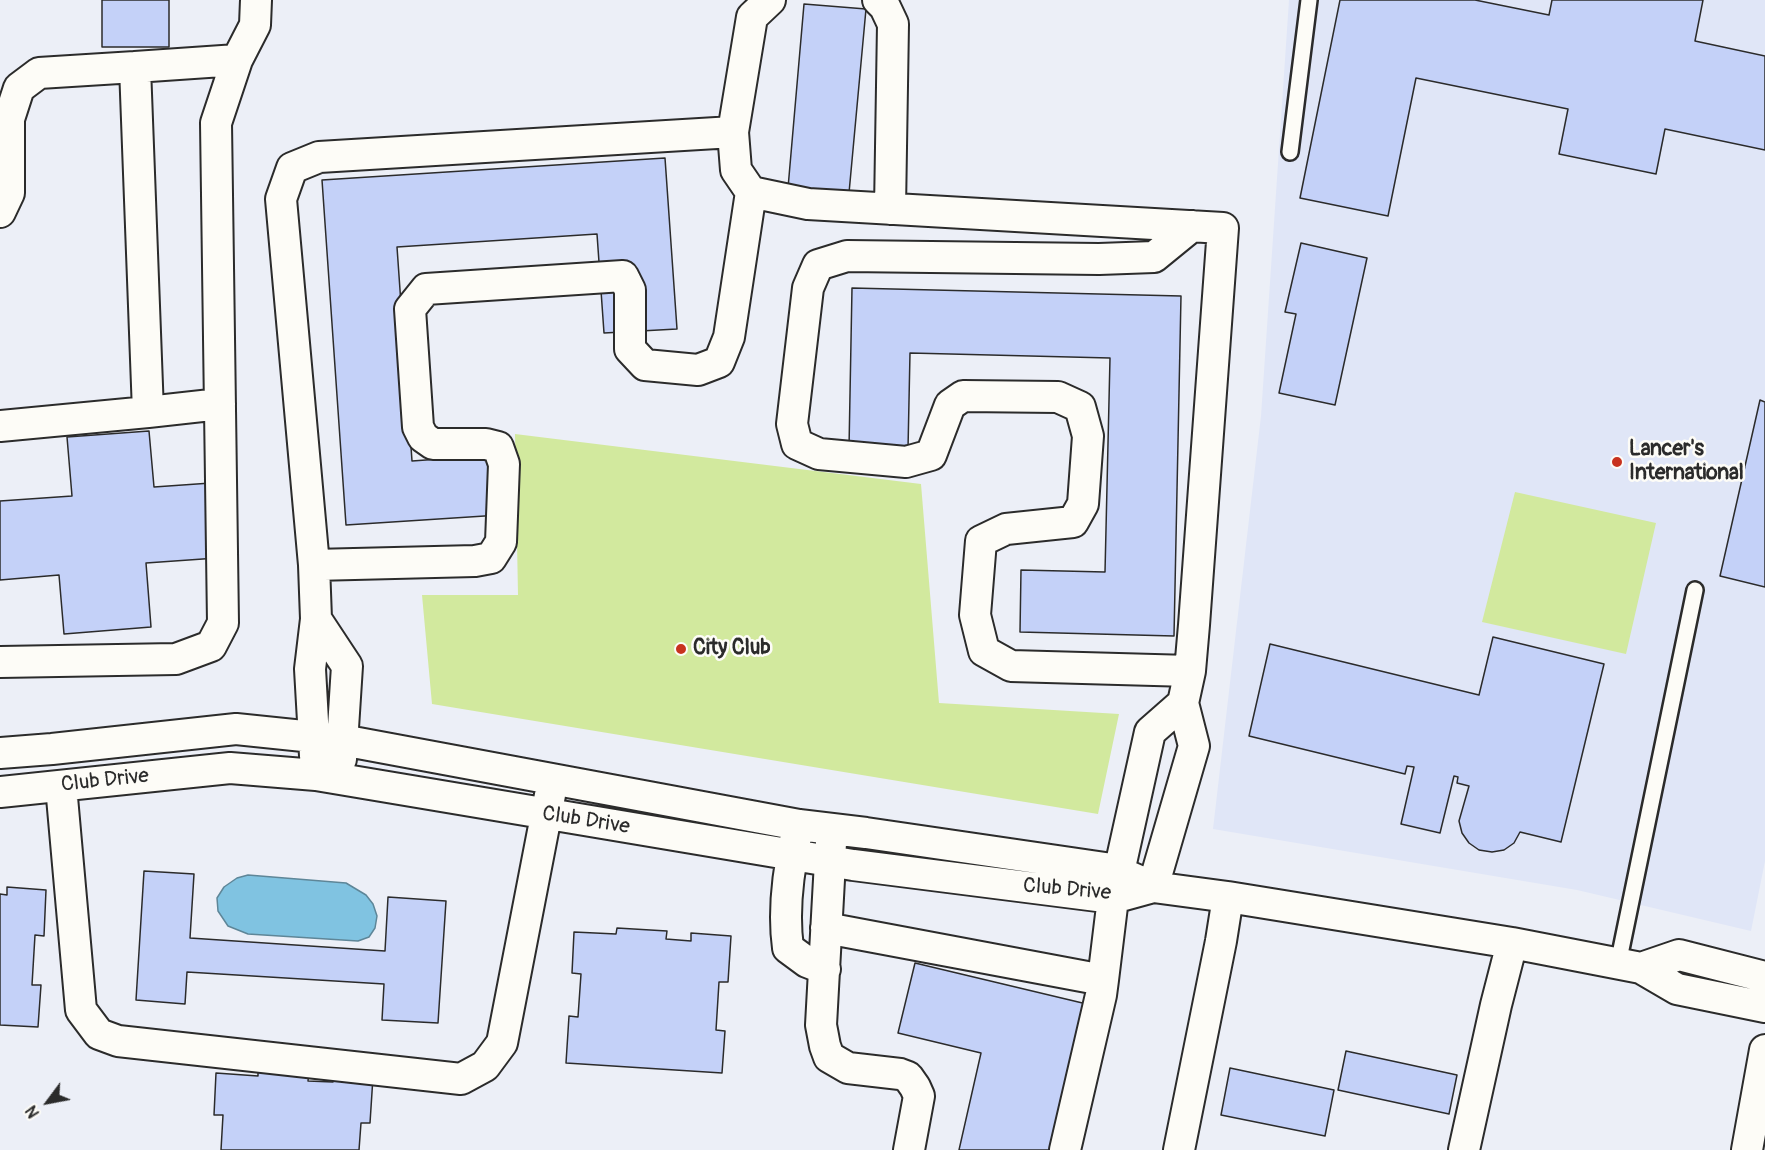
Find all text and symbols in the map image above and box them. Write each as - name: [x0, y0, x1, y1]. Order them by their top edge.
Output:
- place label: Lancer's International: [1629, 437, 1744, 487]
- marker: Lancer's International: [1610, 455, 1624, 469]
- place label: City Club: [693, 636, 771, 662]
- marker: City Club: [674, 642, 688, 656]
- street label: Club Drive: [60, 764, 150, 798]
- street label: Club Drive: [540, 802, 632, 840]
- street label: Club Drive: [1022, 874, 1112, 906]
- north arrow: [18, 1072, 78, 1132]
- text: N: [21, 1102, 44, 1121]

